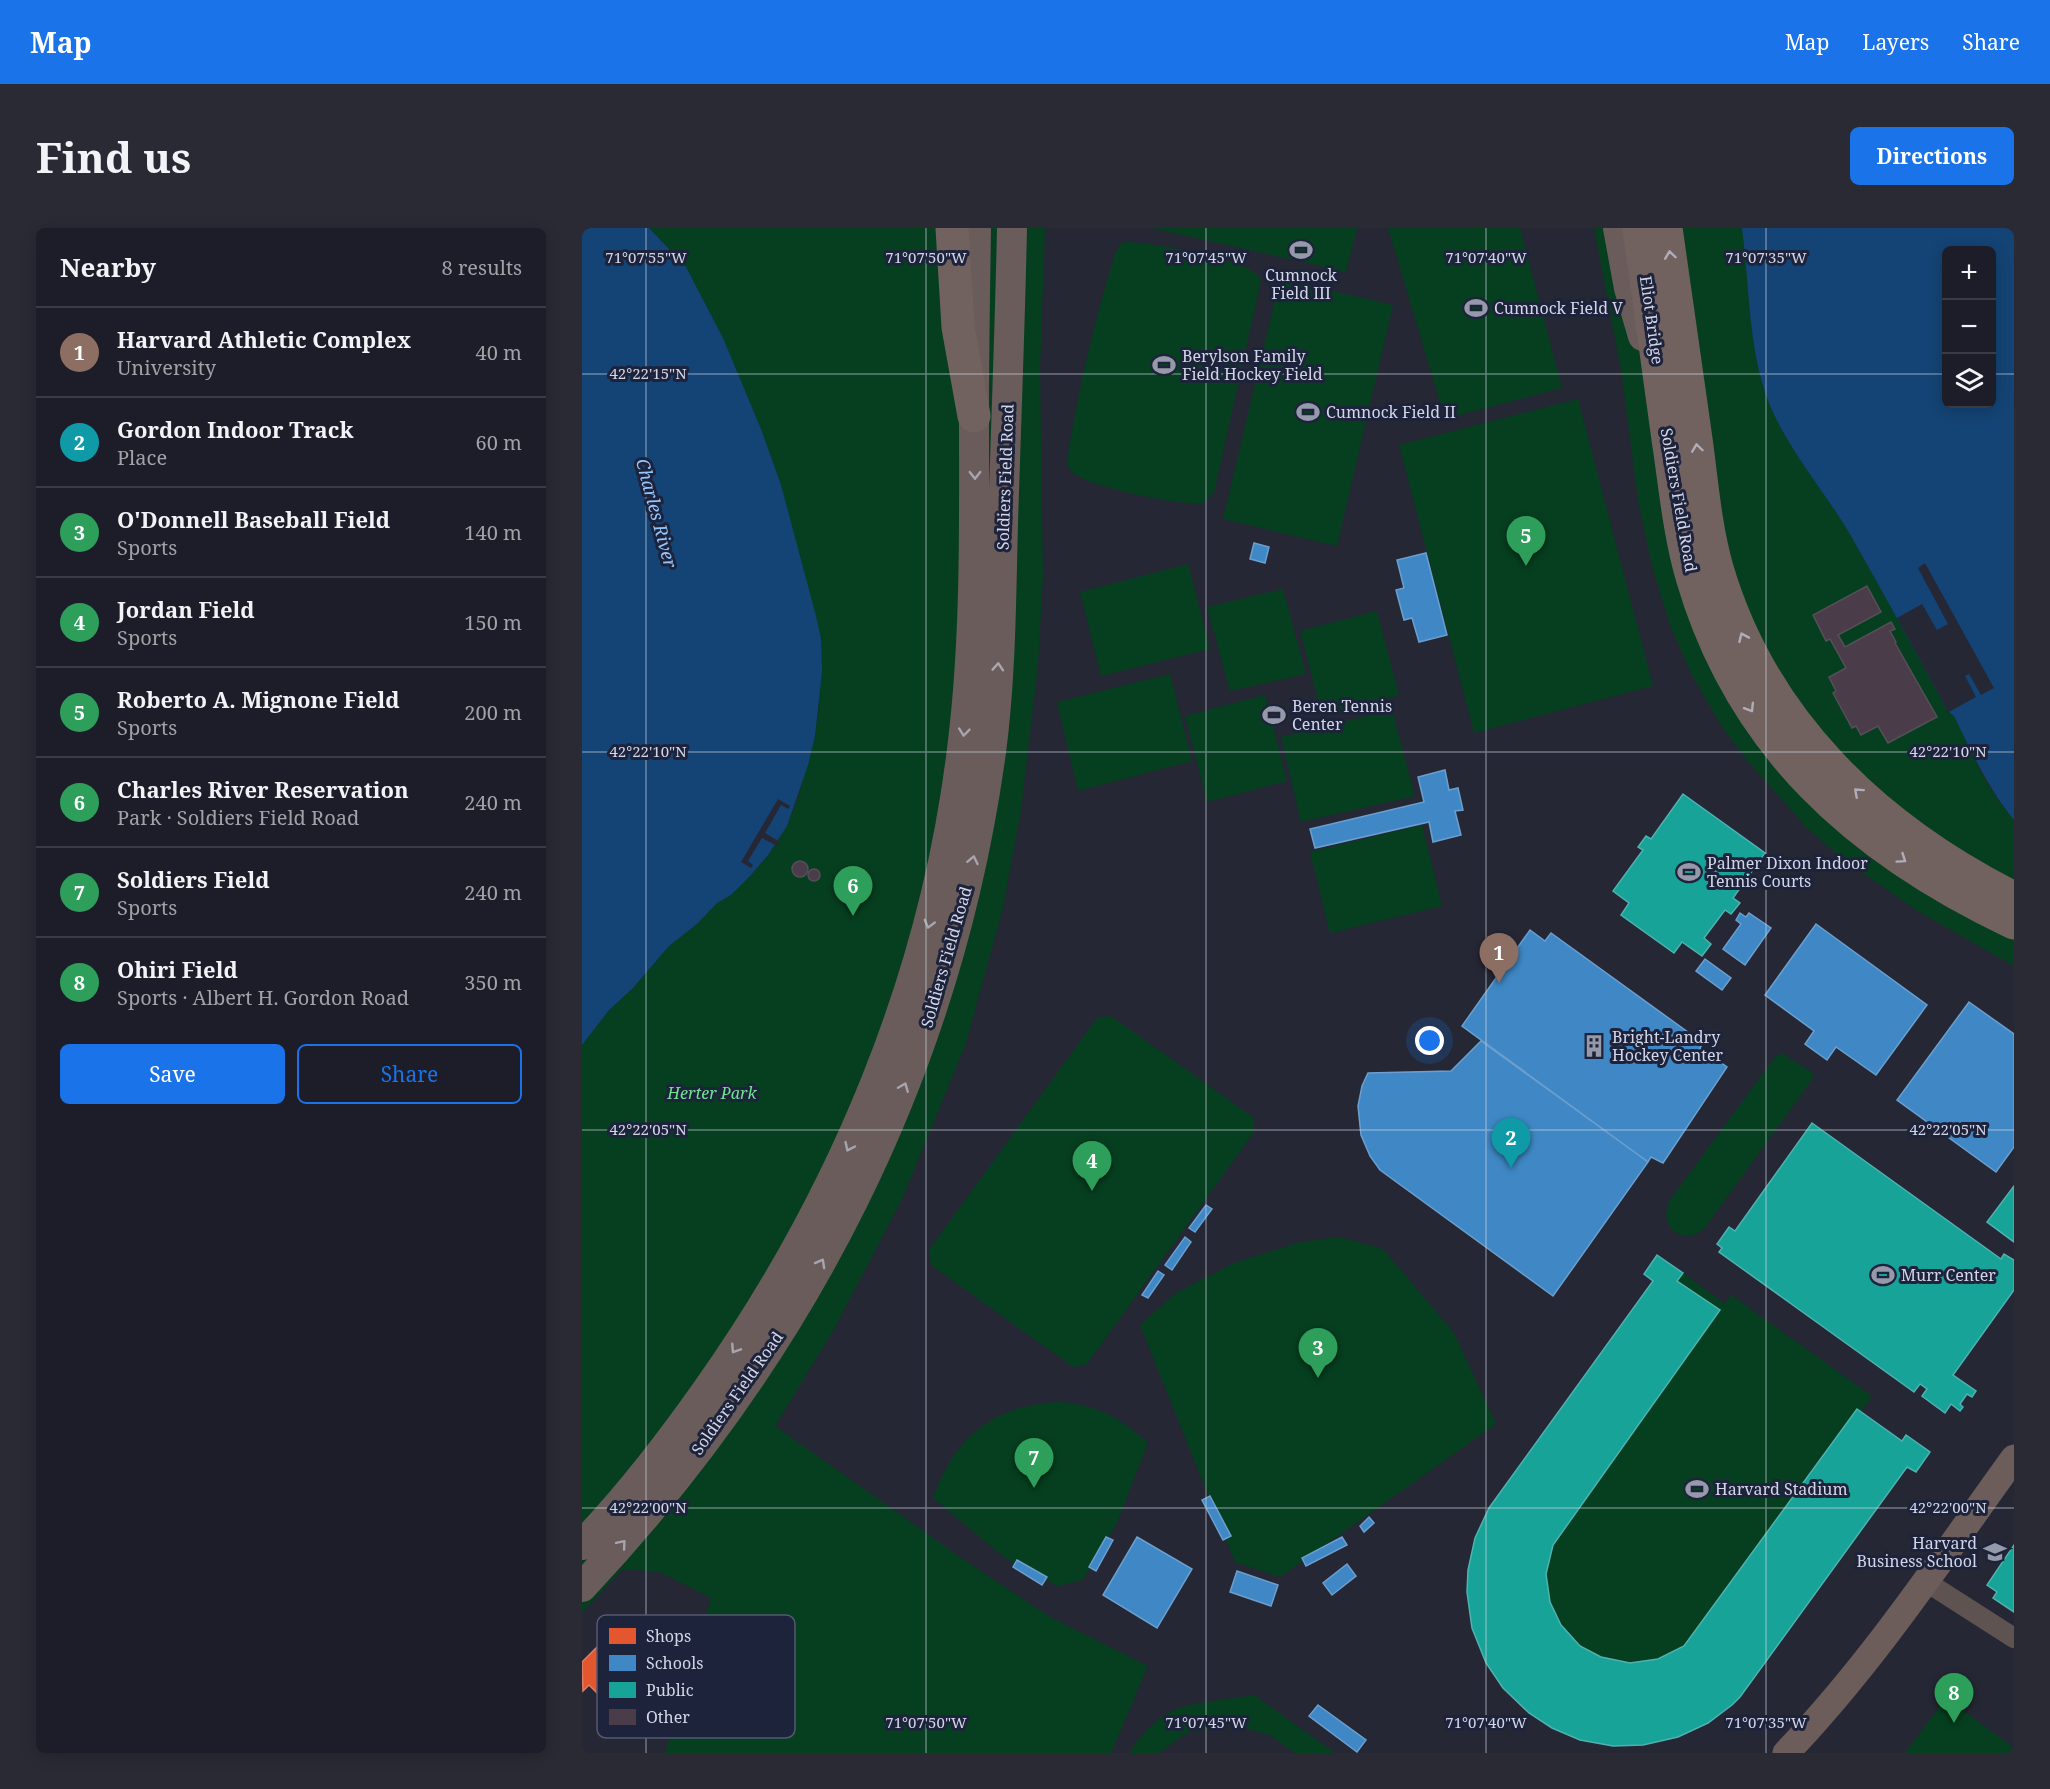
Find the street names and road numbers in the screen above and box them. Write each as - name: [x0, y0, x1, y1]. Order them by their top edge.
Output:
- street label: Eliot Bridge: [1635, 274, 1669, 366]
- street label: Soldiers Field Road: [991, 404, 1019, 550]
- street label: Soldiers Field Road: [1655, 426, 1703, 574]
- street label: Soldiers Field Road: [915, 884, 977, 1030]
- street label: Soldiers Field Road: [686, 1327, 788, 1459]

